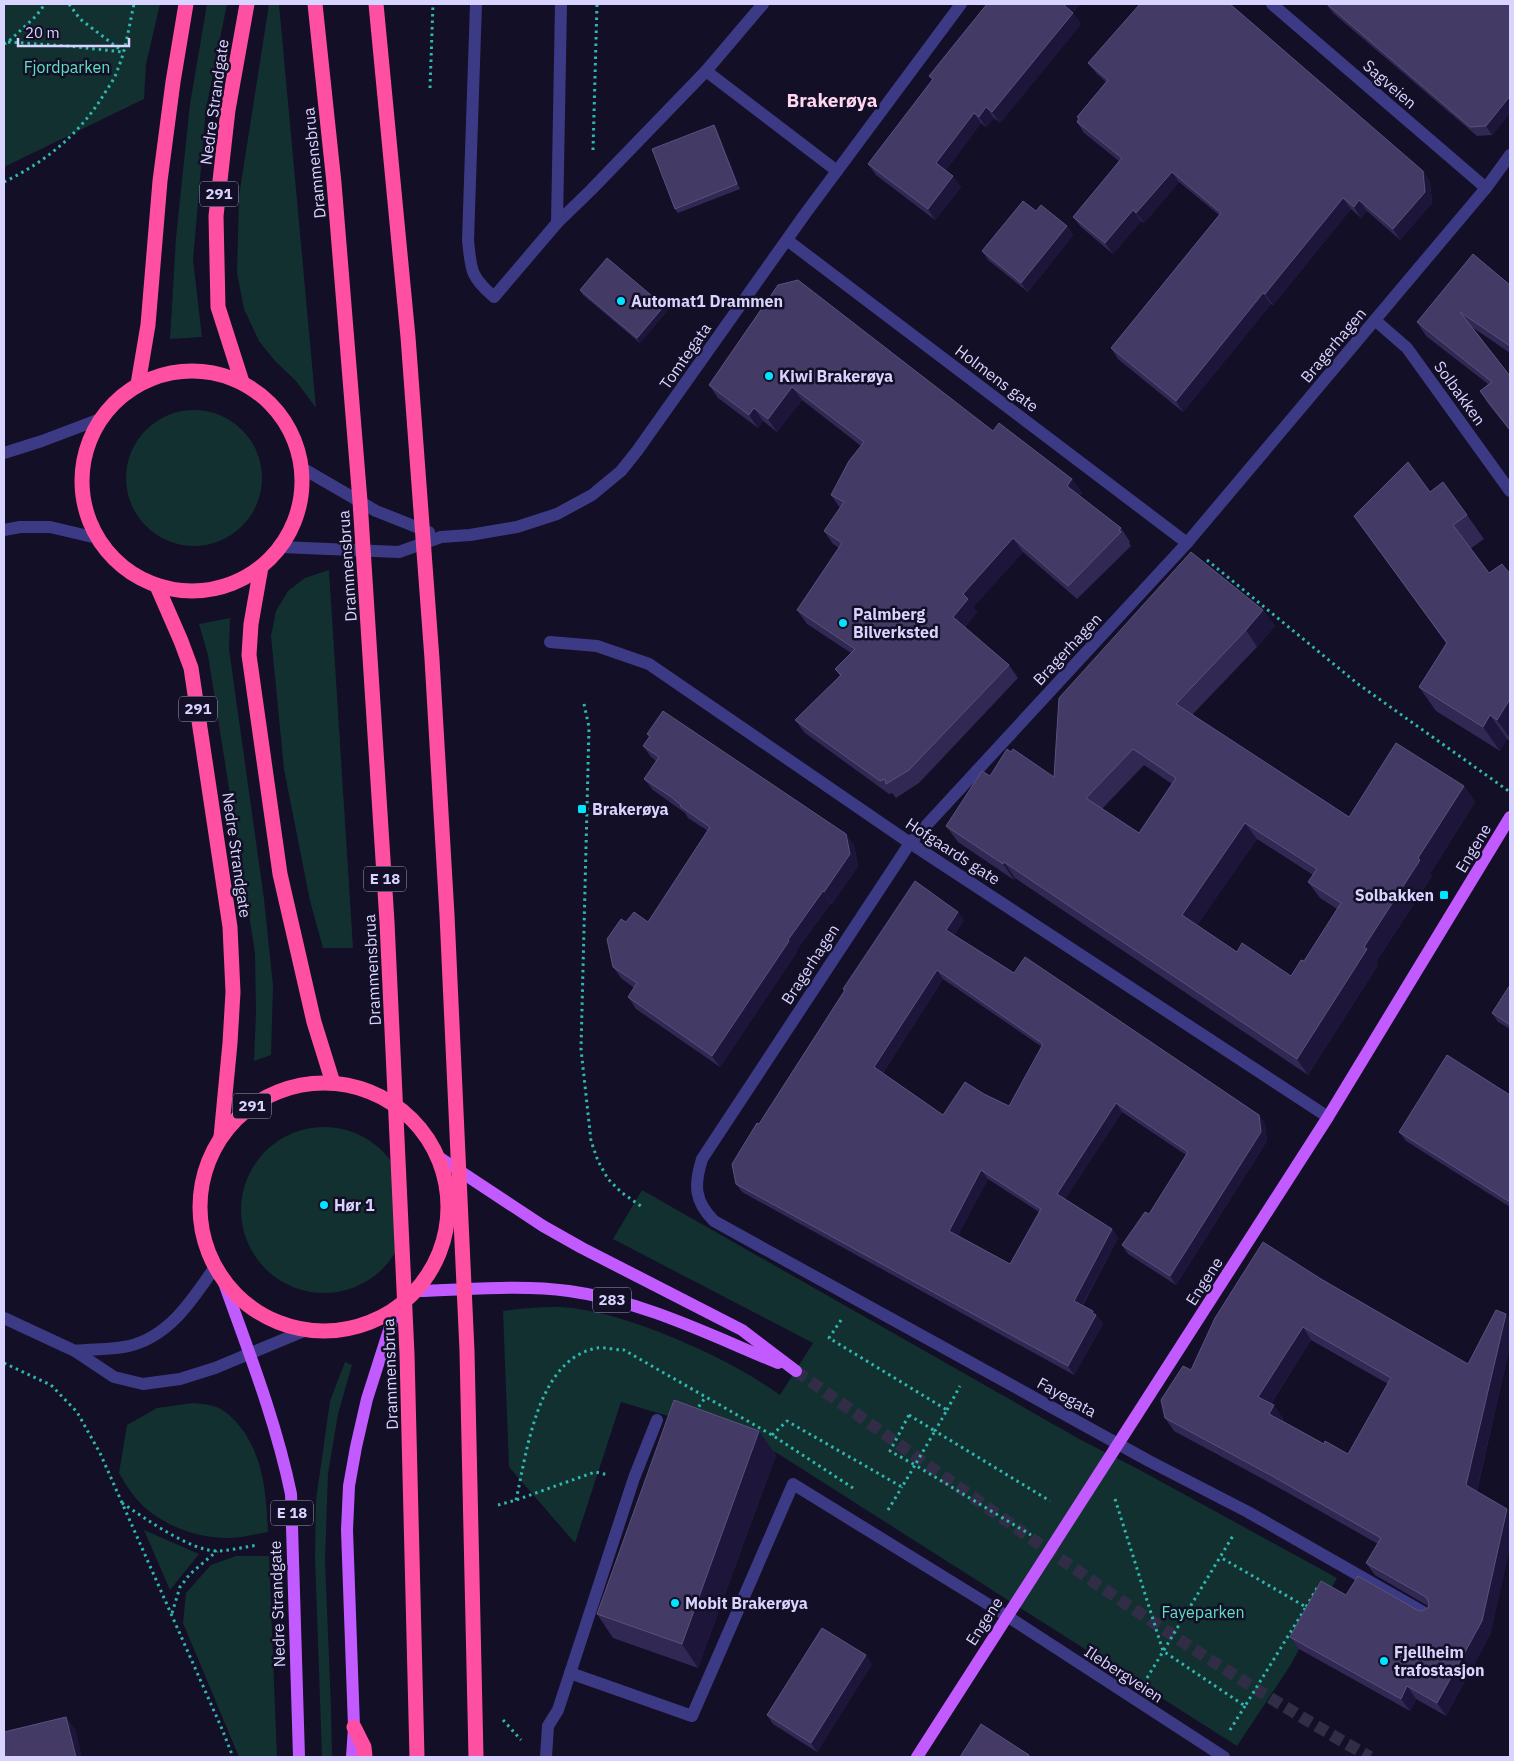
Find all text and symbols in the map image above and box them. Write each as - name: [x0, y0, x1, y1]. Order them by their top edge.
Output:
- scale bar: [18, 15, 129, 47]
- text: 20 m: [25, 23, 60, 42]
- street label: Nedre Strandgate: [195, 38, 233, 166]
- street label: Sagveien: [1359, 55, 1421, 113]
- park label: Fjordparken: [24, 57, 110, 77]
- district label: Brakerøya: [787, 88, 878, 112]
- street label: Drammensbrua: [298, 106, 330, 219]
- road number: 291: [200, 182, 238, 206]
- place label: Automat1 Drammen: [631, 291, 783, 311]
- marker: Automat1 Drammen: [615, 295, 627, 307]
- street label: Bragerhagen: [1296, 303, 1370, 387]
- street label: Tomtegata: [655, 319, 715, 393]
- street label: Holmens gate: [951, 340, 1043, 416]
- street label: Solbakken: [1430, 357, 1490, 429]
- place label: Kiwi Brakerøya: [779, 366, 893, 386]
- marker: Kiwi Brakerøya: [763, 370, 775, 382]
- street label: Drammensbrua: [333, 509, 361, 622]
- place label: Palmberg Bilverksted: [853, 604, 939, 642]
- street label: Bragerhagen: [1028, 609, 1106, 689]
- marker: Palmberg Bilverksted: [837, 617, 849, 629]
- road number: 291: [179, 696, 217, 722]
- street label: Nedre Strandgate: [218, 791, 256, 919]
- place label: Brakerøya: [592, 799, 669, 819]
- marker: Brakerøya: [576, 803, 588, 815]
- street label: Hofgaards gate: [902, 813, 1004, 889]
- street label: Engene: [1451, 820, 1495, 876]
- road number: E 18: [364, 866, 406, 892]
- place label: Solbakken: [1355, 885, 1434, 905]
- marker: Solbakken: [1438, 889, 1450, 901]
- street label: Drammensbrua: [359, 913, 385, 1026]
- street label: Bragerhagen: [777, 920, 843, 1008]
- road number: 291: [233, 1094, 271, 1118]
- place label: Hør 1: [334, 1195, 375, 1215]
- marker: Hør 1: [318, 1199, 330, 1211]
- street label: Engene: [1181, 1253, 1227, 1309]
- road number: 283: [593, 1288, 631, 1312]
- street label: Drammensbrua: [378, 1317, 402, 1430]
- street label: Fayegata: [1034, 1373, 1100, 1422]
- road number: E 18: [271, 1500, 313, 1526]
- street label: Nedre Strandgate: [265, 1540, 289, 1668]
- place label: Mobit Brakerøya: [685, 1593, 808, 1613]
- street label: Engene: [961, 1593, 1007, 1649]
- marker: Mobit Brakerøya: [669, 1597, 681, 1609]
- park label: Fayeparken: [1161, 1602, 1245, 1622]
- street label: Ilebergveien: [1081, 1641, 1167, 1707]
- place label: Fjellheim trafostasjon: [1394, 1642, 1485, 1680]
- marker: Fjellheim trafostasjon: [1378, 1655, 1390, 1667]

